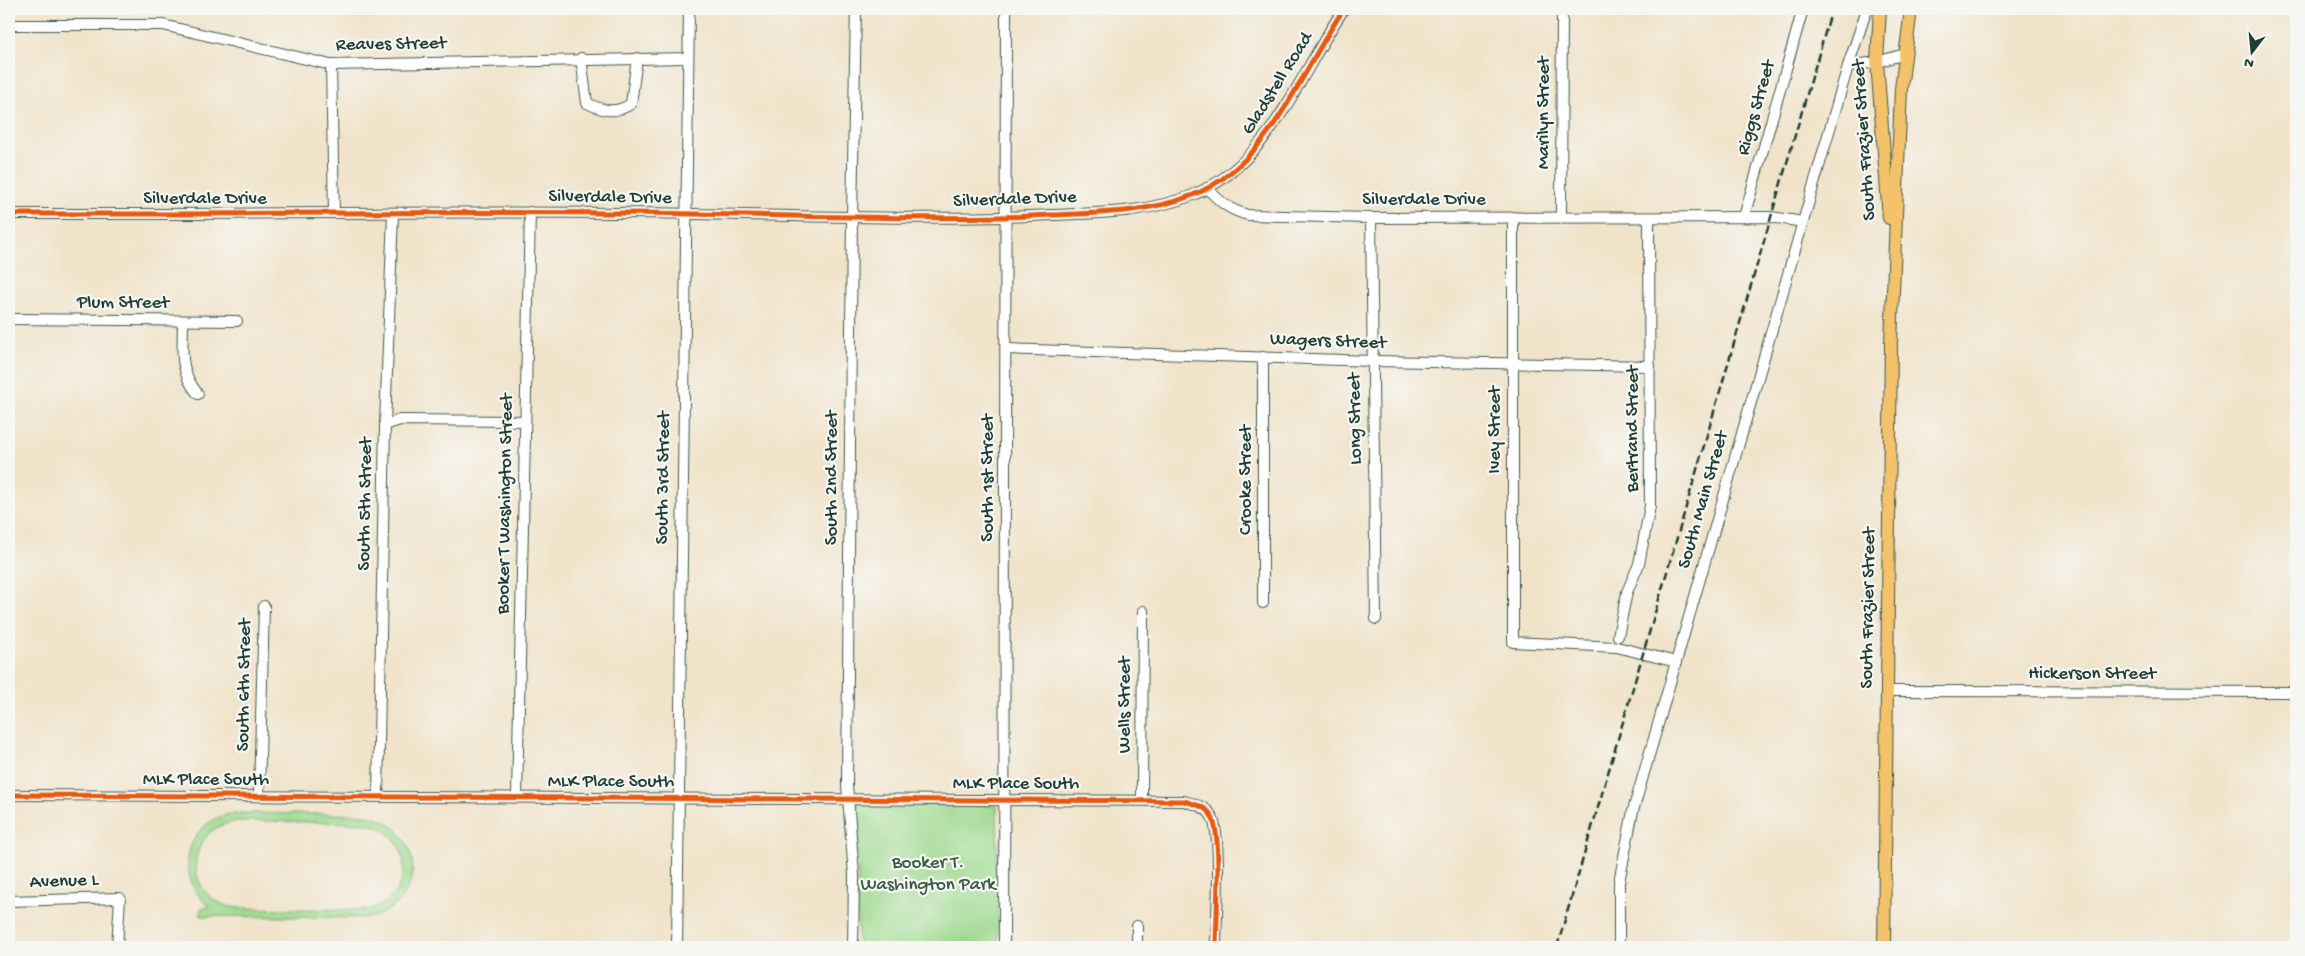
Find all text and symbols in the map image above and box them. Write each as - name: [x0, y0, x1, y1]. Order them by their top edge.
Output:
- street label: Gladstell Road: [1237, 27, 1320, 140]
- north arrow: [2228, 28, 2278, 78]
- street label: Reaves Street: [335, 32, 449, 57]
- text: N: [2242, 53, 2256, 72]
- street label: Marilyn Street: [1533, 55, 1556, 169]
- street label: Riggs Street: [1732, 56, 1782, 158]
- street label: South Frazier Street: [1848, 57, 1882, 221]
- street label: Silverdale Drive: [548, 185, 672, 211]
- street label: Silverdale Drive: [953, 186, 1077, 214]
- street label: Silverdale Drive: [143, 188, 267, 211]
- street label: Silverdale Drive: [1362, 189, 1486, 212]
- street label: Plum Street: [76, 292, 171, 315]
- street label: Wagers Street: [1270, 328, 1389, 356]
- street label: Bertrand Street: [1622, 363, 1645, 493]
- street label: Long Street: [1344, 371, 1368, 465]
- street label: Ivey Street: [1484, 384, 1507, 474]
- street label: Booker T Washington Street: [493, 391, 519, 615]
- street label: South 2nd Street: [821, 408, 844, 545]
- street label: South 3rd Street: [651, 409, 677, 545]
- street label: South 1st Street: [977, 412, 1000, 542]
- street label: Crooke Street: [1235, 423, 1258, 535]
- street label: South Main Street: [1673, 426, 1735, 571]
- street label: South 5th Street: [353, 435, 379, 571]
- street label: South Frazier Street: [1856, 525, 1882, 689]
- street label: South 6th Street: [232, 616, 258, 752]
- street label: Wells Street: [1114, 655, 1137, 753]
- street label: Hickerson Street: [2028, 663, 2158, 686]
- street label: MLK Place South: [143, 769, 269, 792]
- street label: MLK Place South: [548, 771, 674, 794]
- street label: MLK Place South: [953, 773, 1079, 796]
- park label: Booker T. Washington Park: [860, 852, 997, 897]
- street label: Avenue L: [29, 869, 100, 895]

